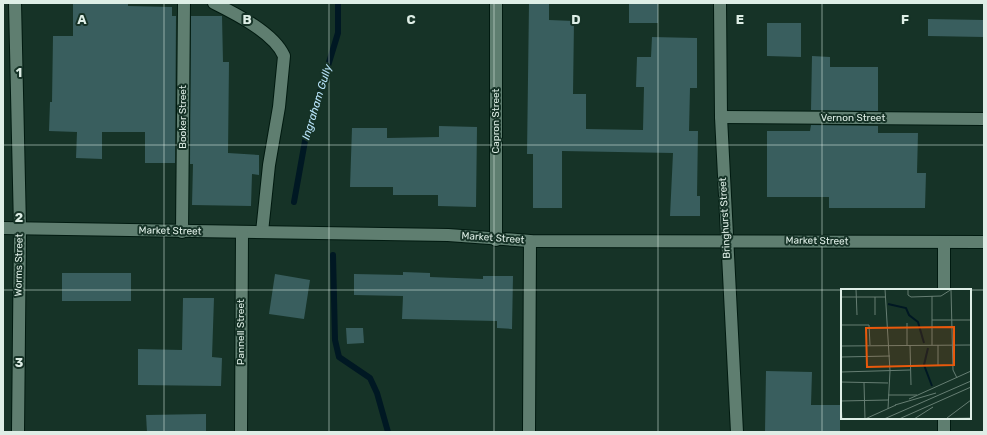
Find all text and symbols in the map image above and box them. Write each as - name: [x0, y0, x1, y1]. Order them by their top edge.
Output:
- text: A: [77, 12, 87, 27]
- text: B: [242, 12, 252, 27]
- text: C: [406, 12, 416, 27]
- text: D: [571, 12, 581, 27]
- text: E: [736, 12, 744, 27]
- text: F: [901, 12, 909, 27]
- water label: Ingraham Gully: [299, 62, 335, 141]
- text: 1: [16, 65, 22, 80]
- street label: Booker Street: [177, 85, 189, 149]
- street label: Capron Street: [490, 88, 502, 154]
- street label: Vernon Street: [821, 112, 885, 124]
- street label: Bringhurst Street: [717, 177, 733, 259]
- text: 2: [15, 210, 23, 225]
- street label: Market Street: [138, 224, 202, 238]
- street label: Market Street: [461, 230, 525, 246]
- street label: Worms Street: [12, 233, 26, 296]
- street label: Market Street: [785, 234, 849, 248]
- inset map: [841, 289, 971, 419]
- street label: Pannell Street: [235, 299, 247, 365]
- text: 3: [15, 355, 24, 370]

